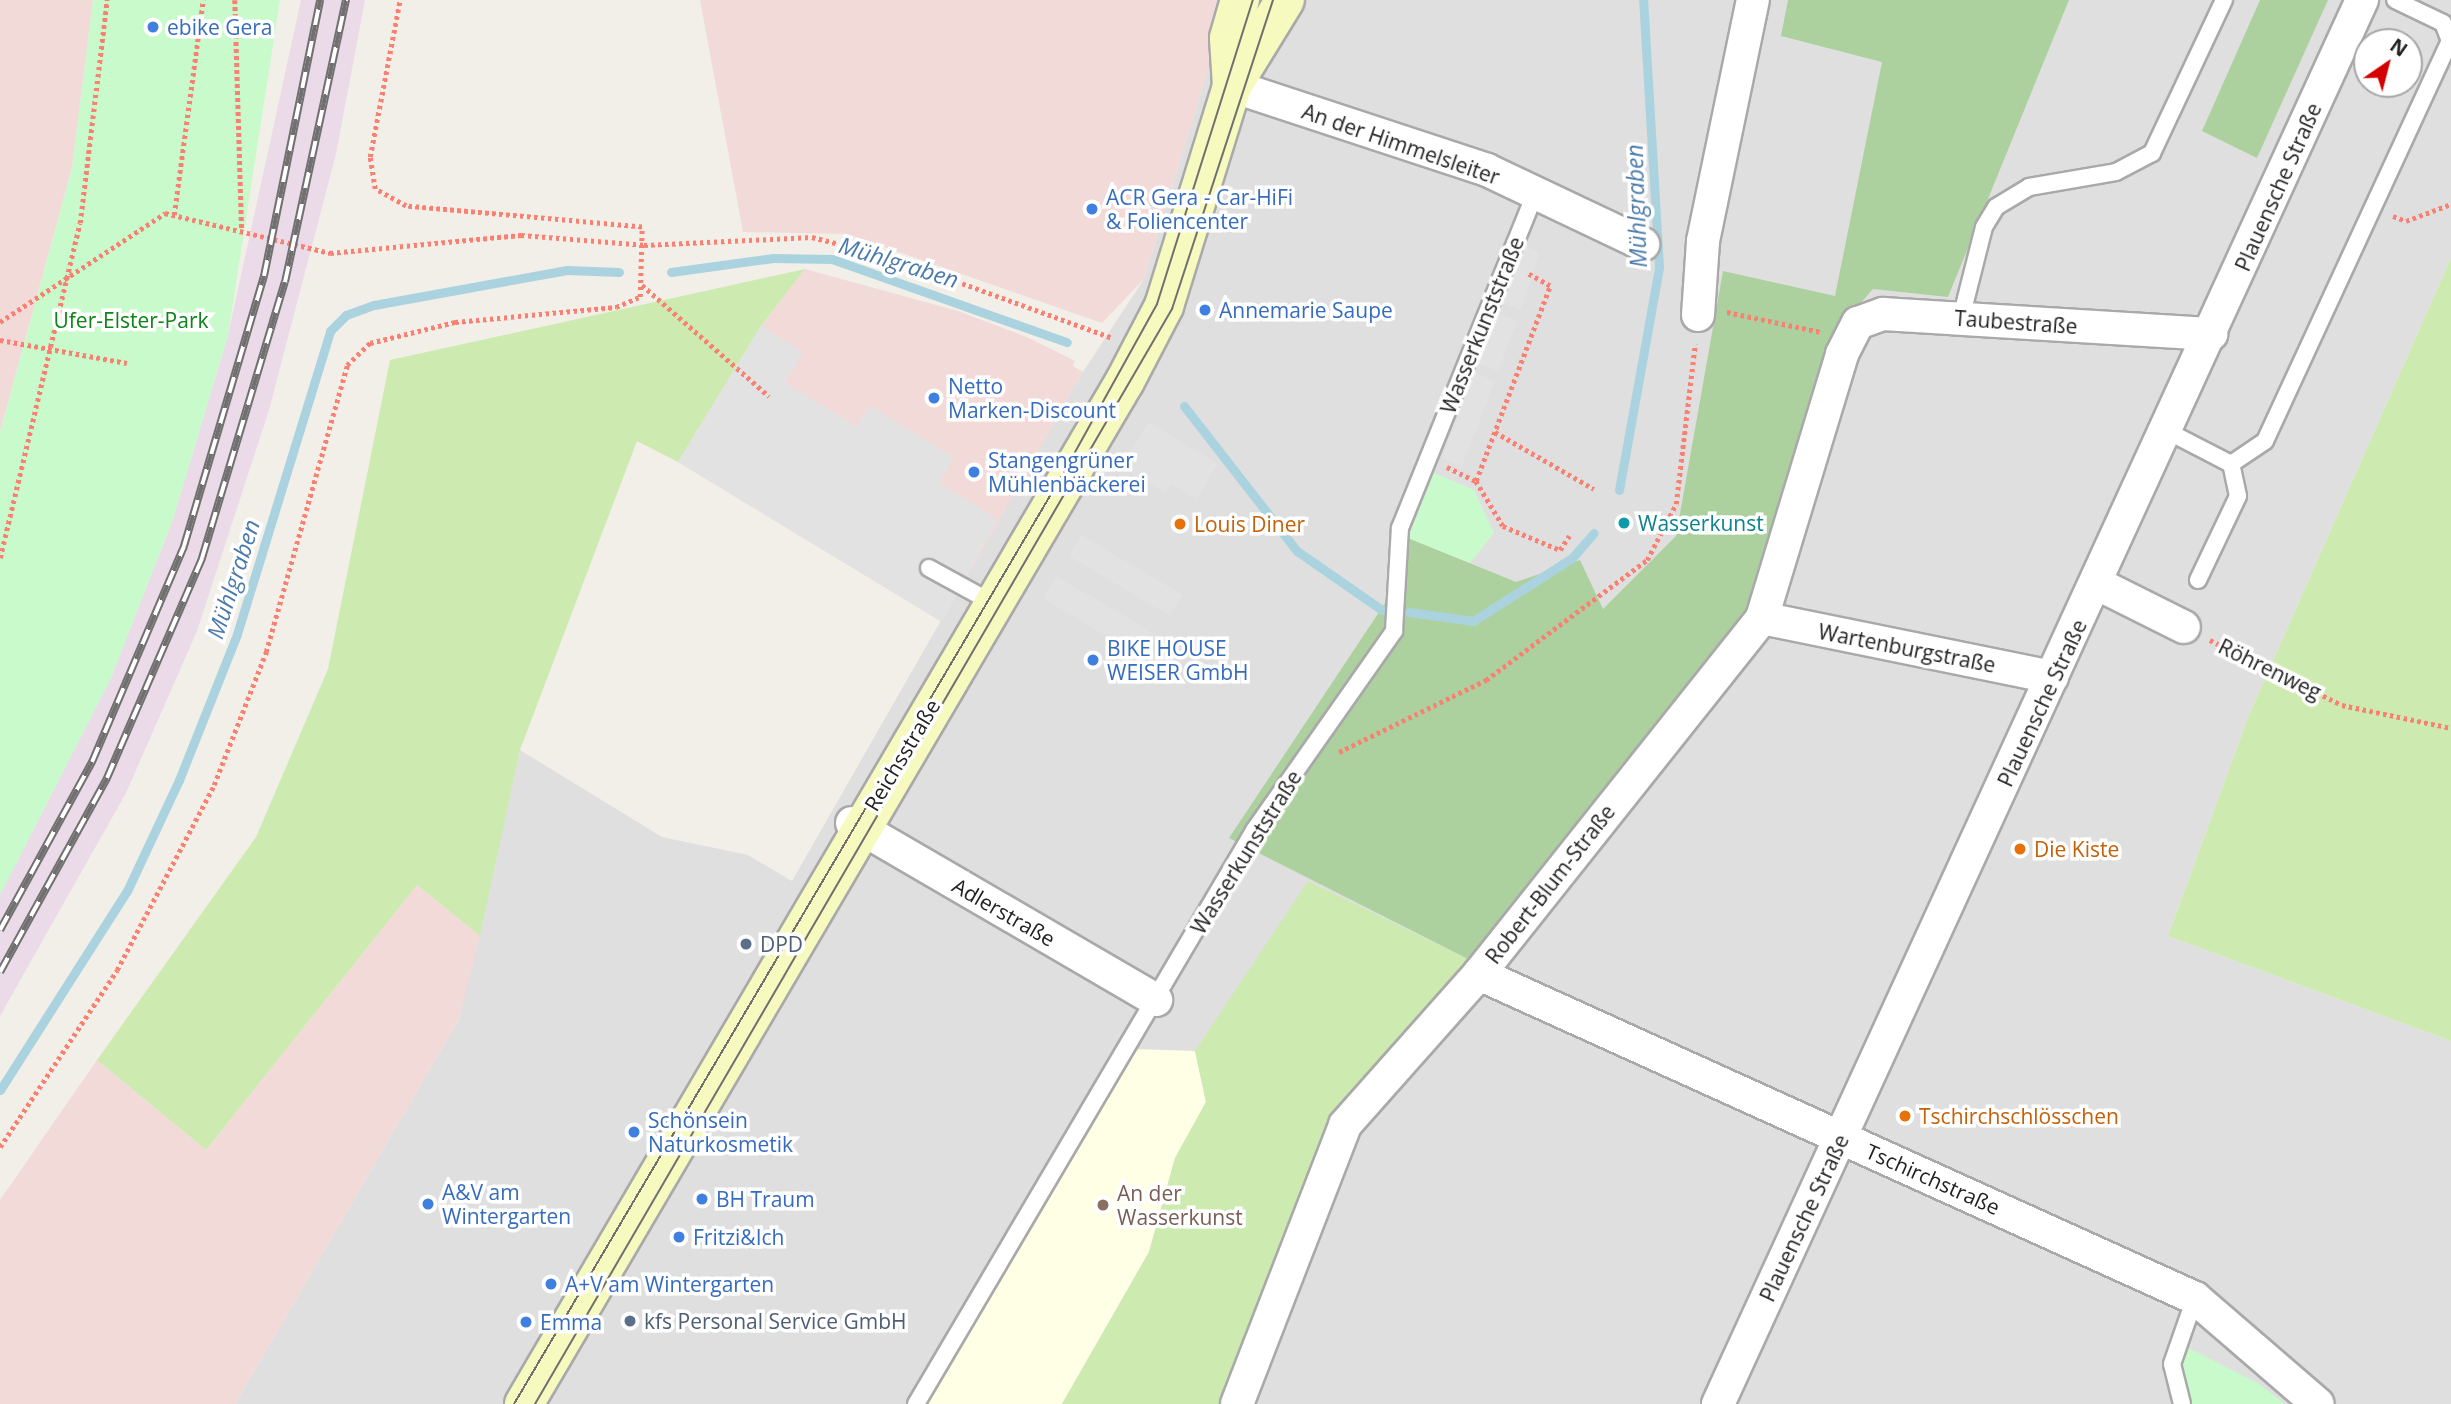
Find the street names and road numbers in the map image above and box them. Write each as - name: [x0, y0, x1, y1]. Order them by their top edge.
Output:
- street label: An der Himmelsleiter: [1299, 98, 1503, 190]
- street label: Plauensche Straße: [2230, 99, 2326, 275]
- street label: Wasserkunststraße: [1435, 233, 1529, 417]
- street label: Taubestraße: [1954, 305, 2078, 339]
- street label: Plauensche Straße: [1992, 615, 2092, 791]
- street label: Wartenburgstraße: [1816, 618, 1998, 678]
- street label: Röhrenweg: [2215, 633, 2325, 705]
- street label: Reichsstraße: [859, 695, 945, 815]
- street label: Wasserkunststraße: [1185, 765, 1307, 939]
- street label: Robert-Blum-Straße: [1480, 799, 1620, 969]
- street label: Adlerstraße: [948, 872, 1060, 952]
- street label: Plauensche Straße: [1754, 1130, 1854, 1306]
- street label: Tschirchstraße: [1862, 1138, 2004, 1220]

